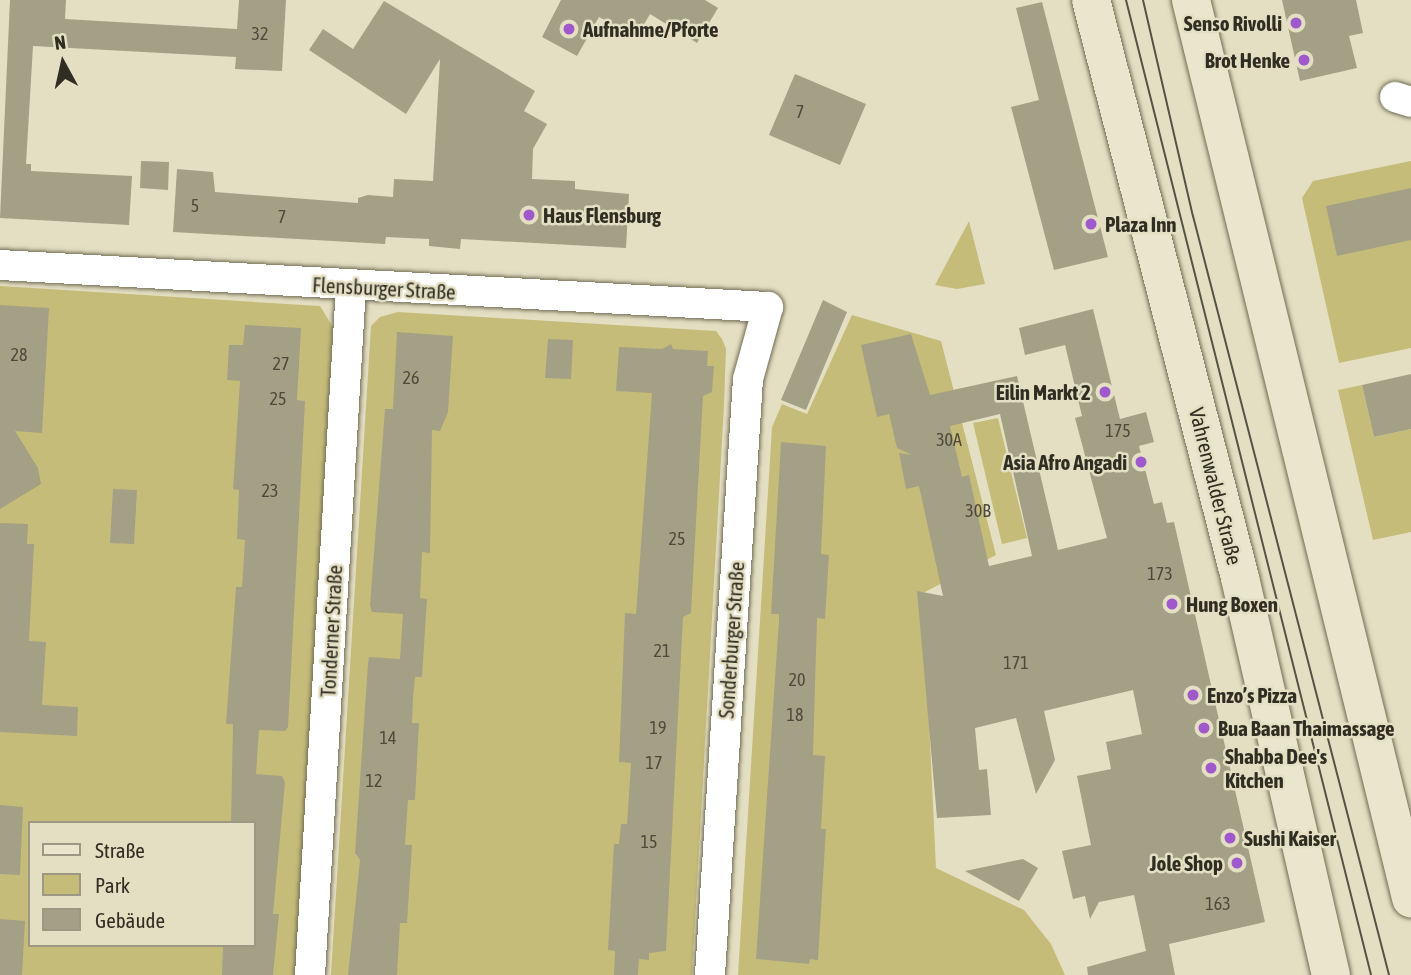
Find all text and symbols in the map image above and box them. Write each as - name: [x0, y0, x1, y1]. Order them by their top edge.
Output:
- place label: Senso Rivolli: [1184, 10, 1282, 36]
- marker: Senso Rivolli: [1288, 15, 1304, 31]
- place label: Aufnahme/Pforte: [583, 16, 718, 42]
- marker: Aufnahme/Pforte: [561, 21, 577, 37]
- house number: 32: [252, 23, 268, 45]
- north arrow: [28, 28, 98, 98]
- text: N: [53, 31, 67, 54]
- place label: Brot Henke: [1205, 47, 1290, 73]
- marker: Brot Henke: [1296, 52, 1312, 68]
- house number: 7: [796, 101, 804, 123]
- house number: 5: [191, 195, 199, 217]
- place label: Haus Flensburg: [543, 202, 661, 228]
- house number: 7: [278, 206, 286, 228]
- marker: Haus Flensburg: [521, 207, 537, 223]
- place label: Plaza Inn: [1105, 211, 1177, 237]
- marker: Plaza Inn: [1083, 216, 1099, 232]
- street label: Flensburger Straße: [312, 272, 456, 304]
- house number: 28: [11, 344, 27, 366]
- house number: 27: [273, 353, 289, 375]
- house number: 26: [403, 367, 419, 389]
- place label: Eilin Markt 2: [996, 379, 1091, 405]
- marker: Eilin Markt 2: [1097, 384, 1113, 400]
- house number: 25: [270, 388, 286, 410]
- street label: Vahrenwalder Straße: [1184, 405, 1248, 567]
- house number: 175: [1105, 420, 1131, 442]
- house number: 30A: [936, 429, 962, 451]
- place label: Asia Afro Angadi: [1003, 449, 1127, 475]
- marker: Asia Afro Angadi: [1133, 454, 1149, 470]
- house number: 23: [262, 480, 278, 502]
- house number: 30B: [965, 500, 991, 522]
- house number: 25: [669, 528, 685, 550]
- street label: Sonderburger Straße: [713, 561, 749, 719]
- house number: 173: [1147, 563, 1173, 585]
- street label: Tonderner Straße: [315, 564, 347, 698]
- place label: Hung Boxen: [1186, 591, 1278, 617]
- marker: Hung Boxen: [1164, 596, 1180, 612]
- house number: 21: [654, 640, 670, 662]
- house number: 171: [1003, 652, 1029, 674]
- house number: 20: [789, 669, 805, 691]
- place label: Enzo’s Pizza: [1207, 682, 1297, 708]
- marker: Enzo’s Pizza: [1185, 687, 1201, 703]
- house number: 18: [787, 704, 803, 726]
- place label: Bua Baan Thaimassage: [1218, 715, 1394, 741]
- house number: 19: [650, 717, 666, 739]
- marker: Bua Baan Thaimassage: [1196, 720, 1212, 736]
- house number: 14: [380, 727, 396, 749]
- place label: Shabba Dee's Kitchen: [1225, 743, 1327, 793]
- house number: 17: [646, 752, 662, 774]
- marker: Shabba Dee's Kitchen: [1203, 760, 1219, 776]
- house number: 12: [366, 770, 382, 792]
- legend: [28, 821, 256, 947]
- place label: Sushi Kaiser: [1244, 825, 1336, 851]
- marker: Sushi Kaiser: [1222, 830, 1238, 846]
- house number: 15: [641, 831, 657, 853]
- text: Straße: [95, 838, 145, 862]
- place label: Jole Shop: [1150, 850, 1223, 876]
- marker: Jole Shop: [1229, 855, 1245, 871]
- text: Park: [95, 873, 130, 897]
- house number: 163: [1205, 893, 1231, 915]
- text: Gebäude: [95, 908, 165, 932]

